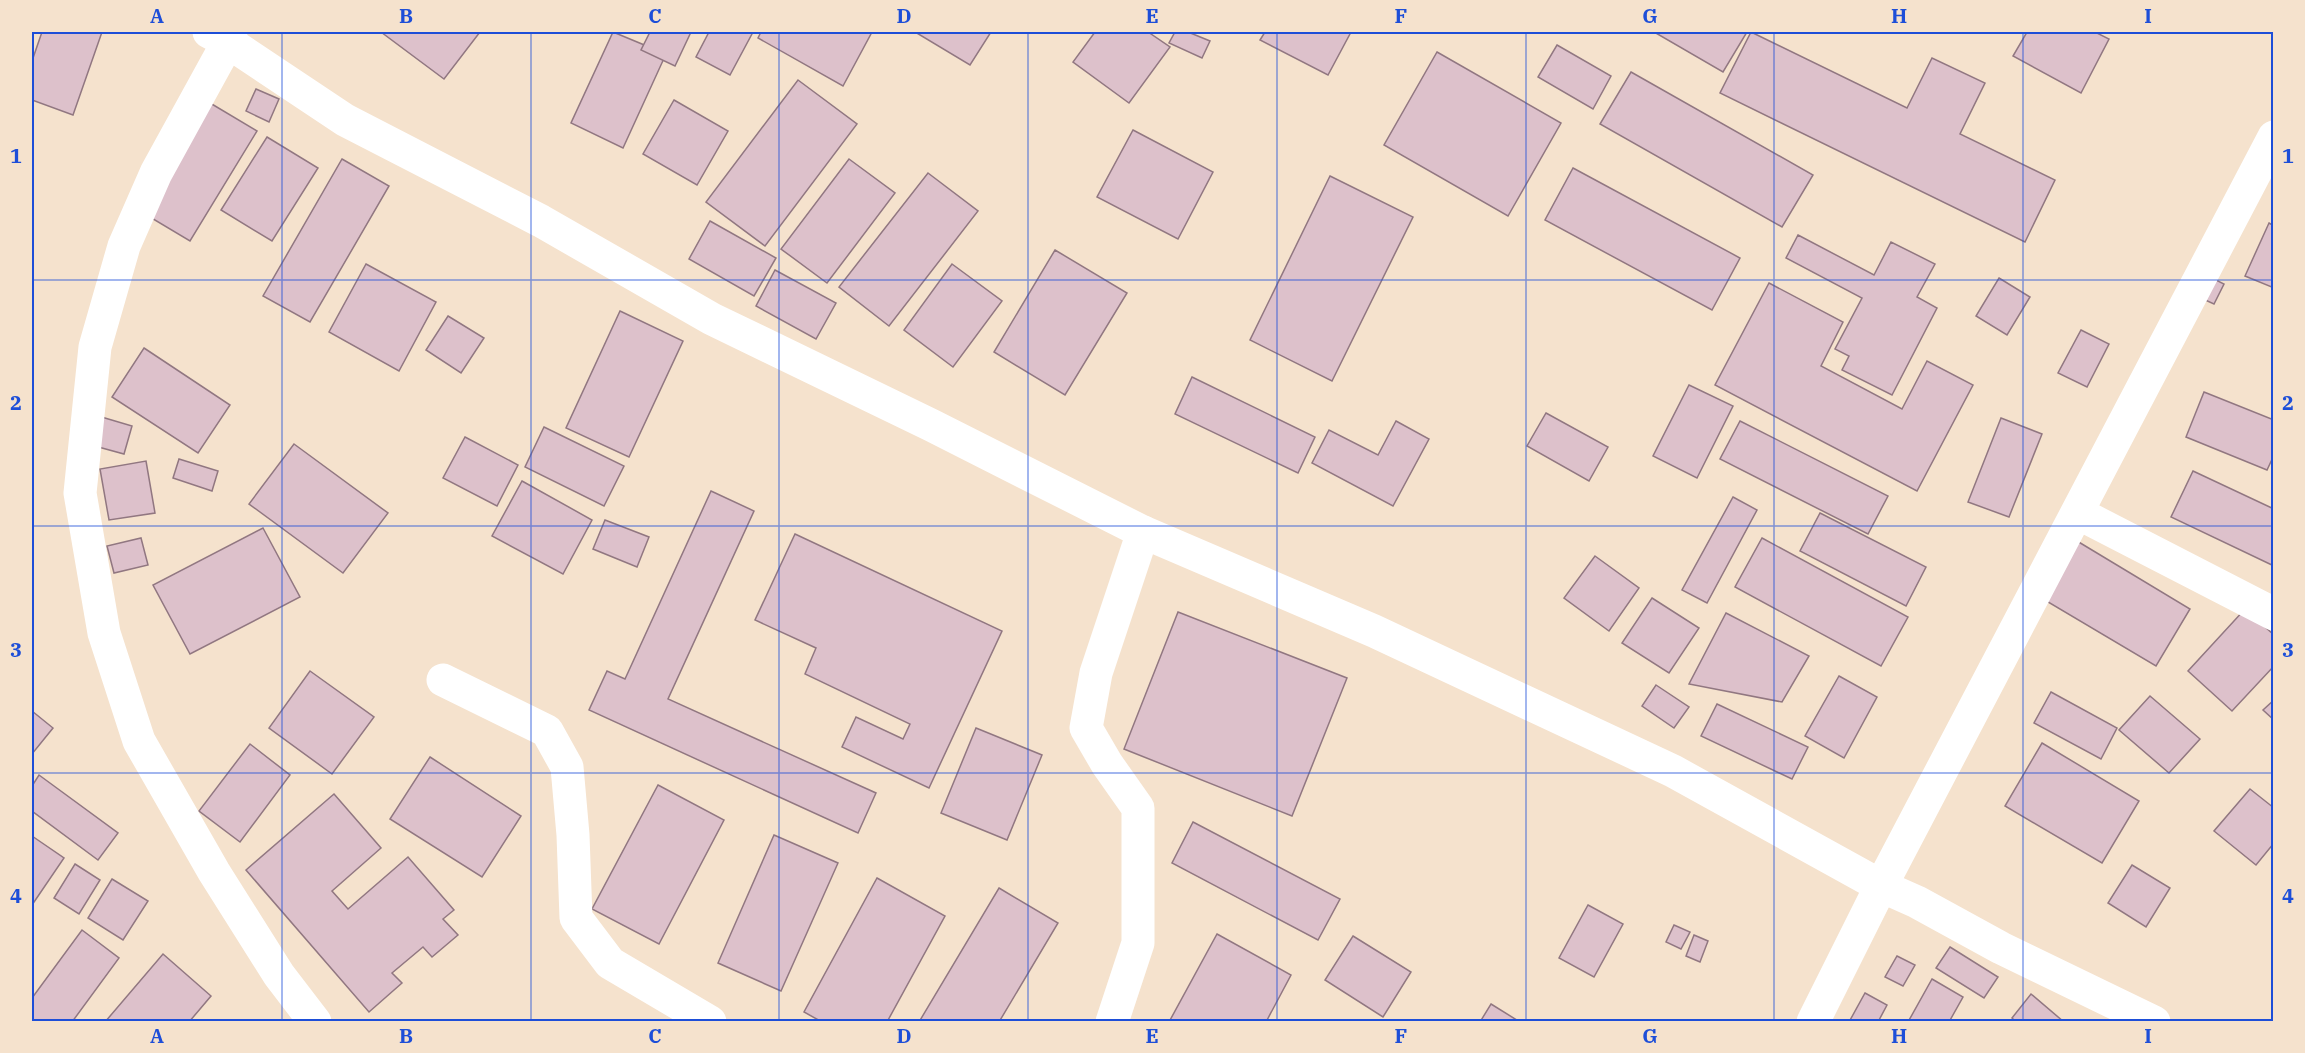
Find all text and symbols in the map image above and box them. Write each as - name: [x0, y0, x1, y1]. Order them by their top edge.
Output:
- text: A: [150, 2, 164, 29]
- text: B: [399, 2, 413, 29]
- text: C: [648, 2, 662, 29]
- text: D: [896, 2, 912, 29]
- text: E: [1145, 2, 1159, 29]
- text: F: [1395, 2, 1407, 29]
- text: G: [1642, 2, 1658, 29]
- text: H: [1891, 2, 1907, 29]
- text: I: [2144, 2, 2152, 29]
- text: 1: [10, 142, 22, 169]
- text: 1: [2282, 142, 2294, 169]
- text: 2: [10, 389, 22, 416]
- text: 2: [2282, 389, 2294, 416]
- text: 3: [10, 636, 22, 663]
- text: 3: [2282, 636, 2294, 663]
- text: 4: [10, 882, 22, 909]
- text: 4: [2282, 882, 2294, 909]
- text: A: [150, 1022, 164, 1049]
- text: B: [399, 1022, 413, 1049]
- text: C: [648, 1022, 662, 1049]
- text: D: [896, 1022, 912, 1049]
- text: E: [1145, 1022, 1159, 1049]
- text: F: [1395, 1022, 1407, 1049]
- text: G: [1642, 1022, 1658, 1049]
- text: H: [1891, 1022, 1907, 1049]
- text: I: [2144, 1022, 2152, 1049]

